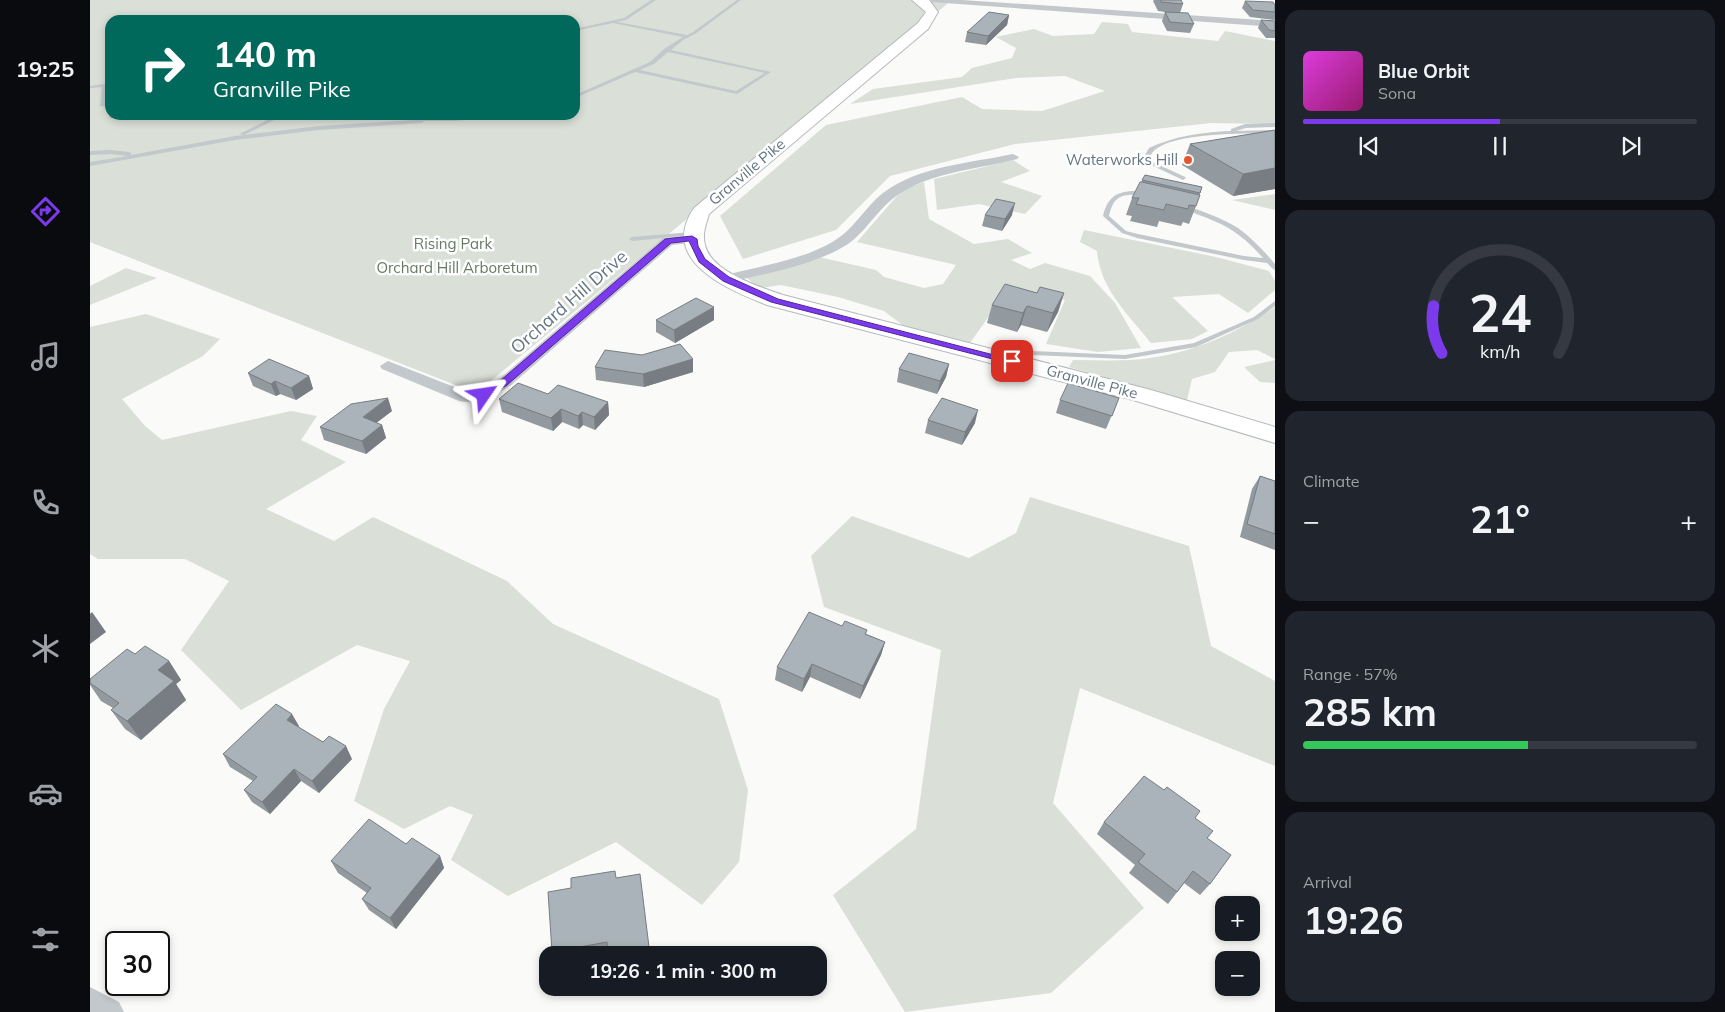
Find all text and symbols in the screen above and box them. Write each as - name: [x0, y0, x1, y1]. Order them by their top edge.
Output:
- text: 140 m: [213, 32, 317, 76]
- icon: right: [130, 35, 195, 100]
- text: 19:25: [16, 55, 74, 83]
- text: Blue Orbit: [1378, 59, 1469, 83]
- text: Granville Pike: [213, 75, 351, 103]
- text: Sona: [1378, 83, 1416, 103]
- icon: previous: [1355, 132, 1383, 160]
- icon: pause: [1486, 132, 1514, 160]
- icon: next: [1617, 132, 1645, 160]
- street label: Granville Pike: [705, 134, 789, 209]
- place label: Waterworks Hill: [1066, 150, 1178, 169]
- marker: Waterworks Hill: [1182, 154, 1194, 166]
- icon: directions: [28, 194, 63, 229]
- park label: Rising Park: [414, 234, 492, 253]
- street label: Orchard Hill Drive: [506, 245, 632, 359]
- park label: Orchard Hill Arboretum: [376, 258, 538, 277]
- text: 24: [1469, 280, 1531, 345]
- icon: music: [28, 339, 63, 374]
- pin: [991, 340, 1033, 382]
- text: km/h: [1480, 340, 1520, 362]
- icon: arrive: [998, 347, 1026, 375]
- street label: Granville Pike: [1044, 360, 1140, 403]
- position arrow: [457, 368, 509, 420]
- text: Climate: [1303, 471, 1359, 491]
- icon: phone: [28, 485, 63, 520]
- text: 21°: [1470, 495, 1530, 543]
- text: −: [1303, 503, 1320, 538]
- text: +: [1680, 503, 1697, 538]
- icon: climate: [28, 631, 63, 666]
- text: Range · 57%: [1303, 664, 1398, 684]
- text: 285 km: [1303, 688, 1437, 736]
- icon: car: [28, 776, 63, 811]
- text: Arrival: [1303, 872, 1352, 892]
- map controls: [1215, 896, 1260, 996]
- button: +: [1215, 896, 1260, 941]
- text: 19:26: [1303, 896, 1404, 944]
- icon: filters: [28, 922, 63, 957]
- speed limit sign: 30: [105, 931, 170, 996]
- button: −: [1215, 951, 1260, 996]
- text: 19:26 · 1 min · 300 m: [589, 959, 777, 983]

